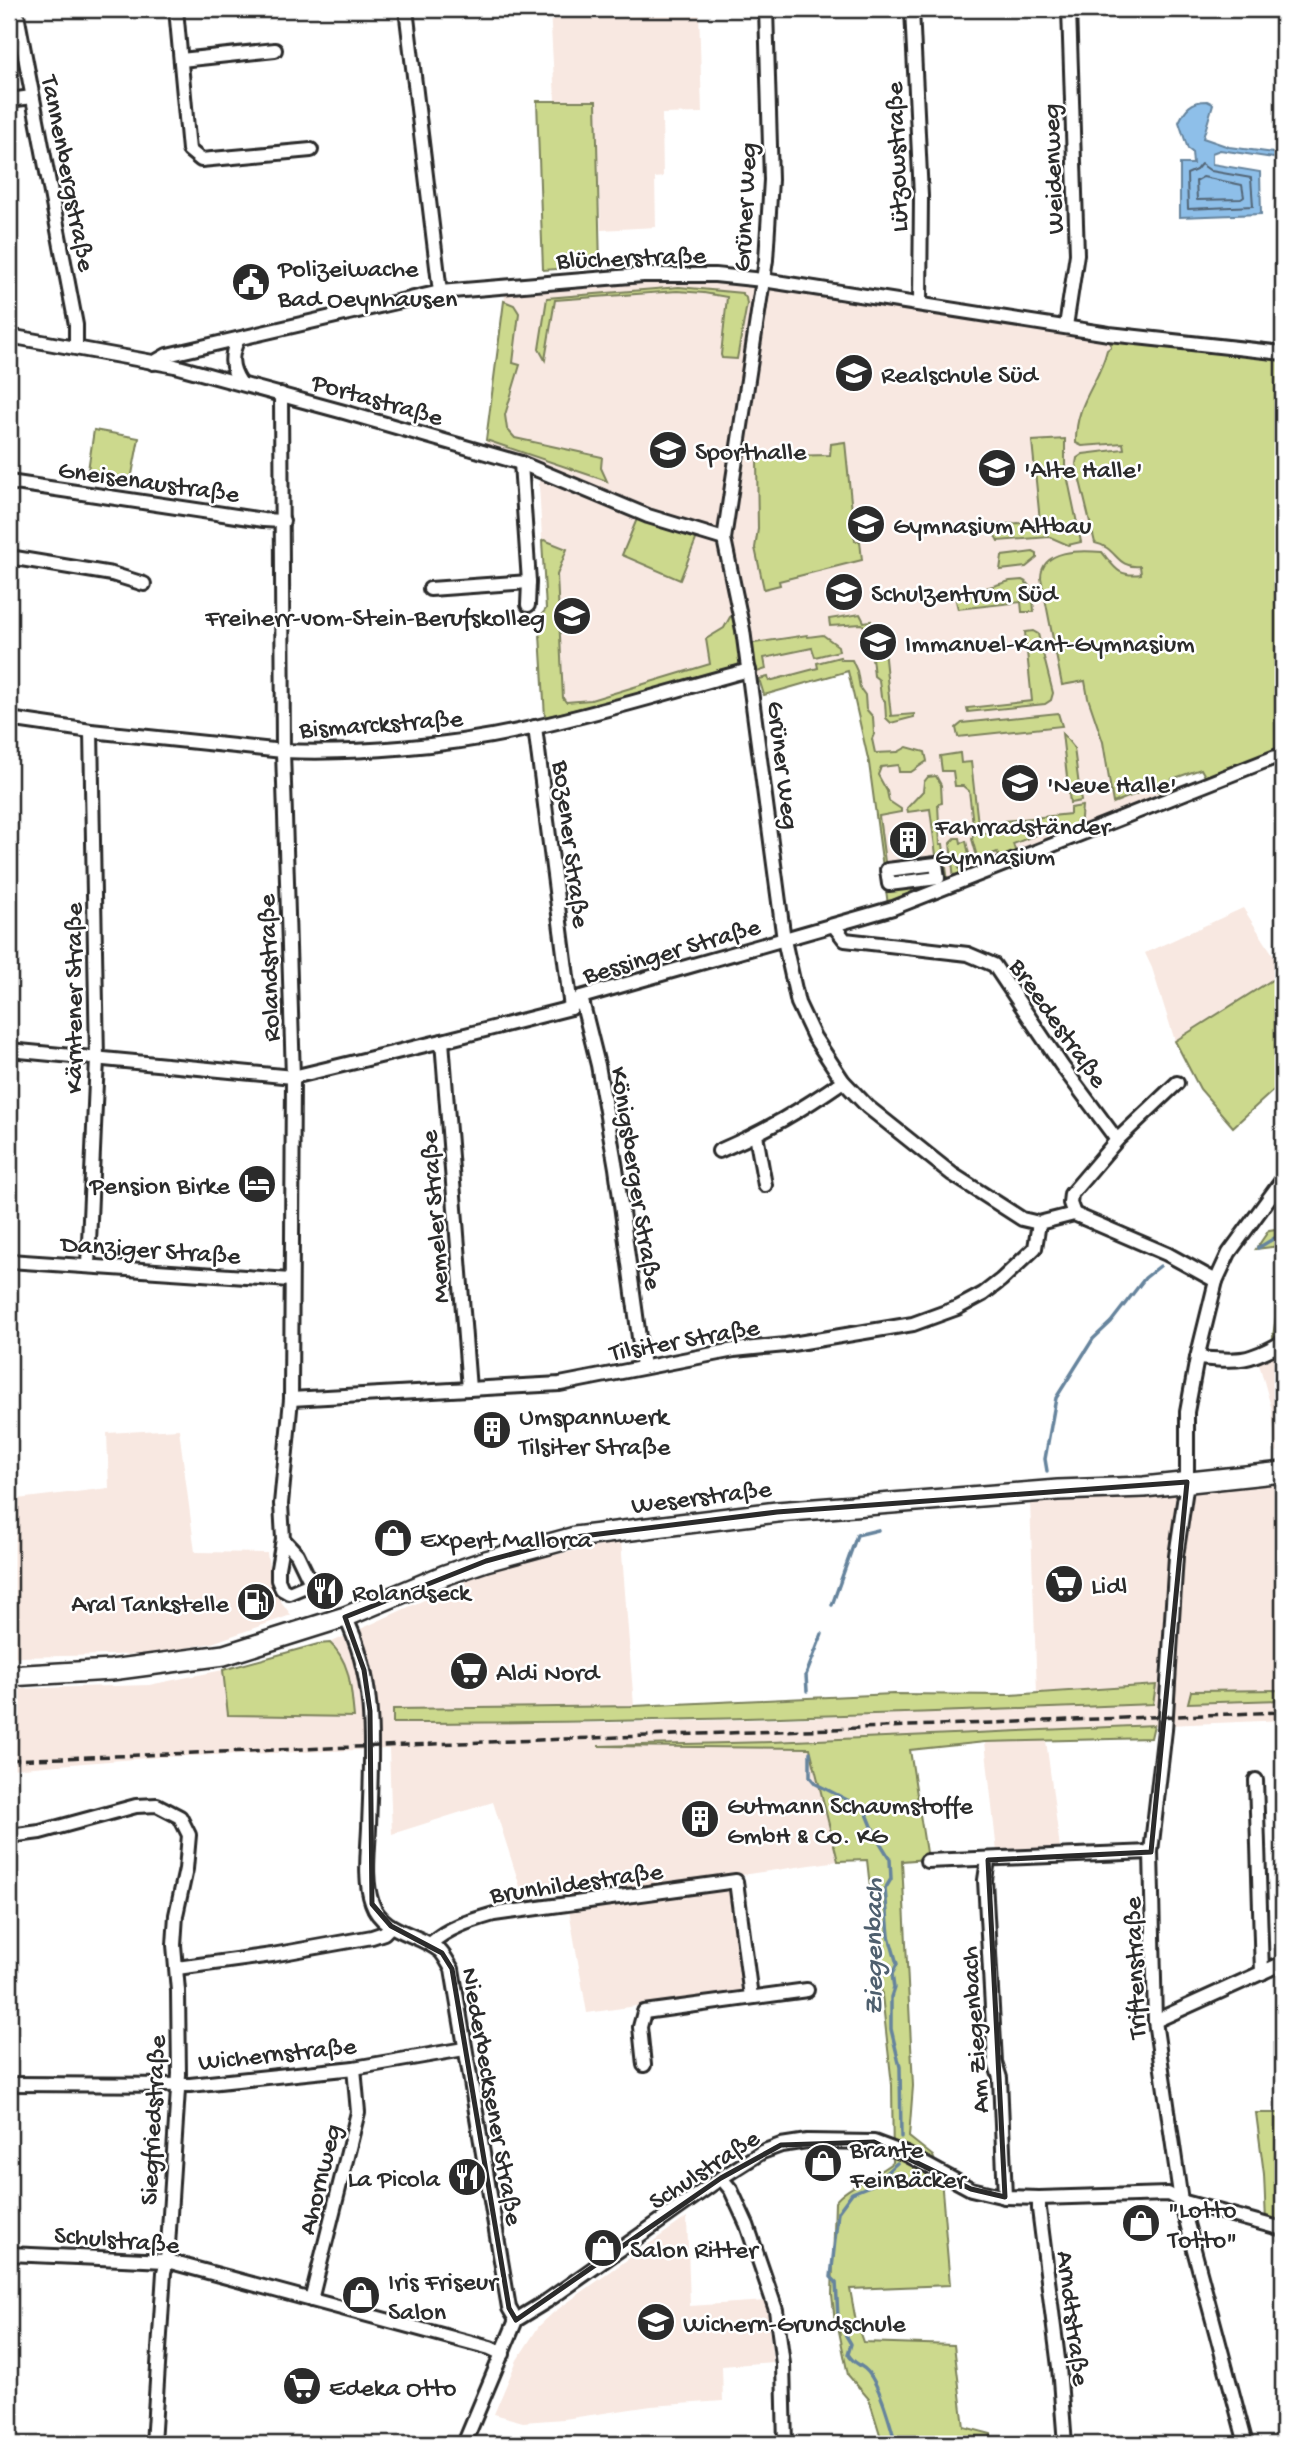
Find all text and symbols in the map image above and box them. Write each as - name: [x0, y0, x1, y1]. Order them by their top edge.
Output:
- street label: Tannenbergstraße: [31, 71, 100, 275]
- street label: Lützowstraße: [881, 81, 918, 233]
- street label: Weidenweg: [1038, 103, 1073, 235]
- street label: Grüner Weg: [729, 142, 766, 273]
- street label: Blücherstraße: [555, 242, 707, 279]
- place label: Polizeiwache Bad Oeynhausen: [277, 256, 458, 317]
- public building icon: Polizeiwache Bad Oeynhausen: [230, 261, 272, 303]
- school or university icon: Realschule Süd: [833, 352, 875, 394]
- place label: Realschule Süd: [881, 362, 1039, 393]
- street label: Portastraße: [307, 369, 447, 436]
- school or university icon: Sporthalle: [647, 429, 689, 471]
- place label: Sporthalle: [695, 439, 807, 470]
- school or university icon: 'Alte Halle': [976, 447, 1018, 489]
- street label: Gneisenaustraße: [56, 456, 242, 513]
- place label: 'Alte Halle': [1024, 457, 1143, 488]
- school or university icon: Gymnasium Altbau: [845, 503, 887, 545]
- place label: Gymnasium Altbau: [893, 513, 1092, 544]
- school or university icon: Schulzentrum Süd: [823, 571, 865, 613]
- place label: Schulzentrum Süd: [871, 581, 1059, 612]
- school or university icon: Freiherr-vom-Stein-Berufskolleg: [551, 595, 593, 637]
- place label: Freiherr-vom-Stein-Berufskolleg: [204, 605, 545, 636]
- school or university icon: Immanuel-Kant-Gymnasium: [857, 621, 899, 663]
- place label: Immanuel-Kant-Gymnasium: [905, 631, 1195, 662]
- street label: Grüner Weg: [757, 700, 804, 832]
- street label: Bismarckstraße: [297, 705, 465, 748]
- street label: Bozener Straße: [543, 758, 594, 931]
- school or university icon: 'Neue Halle': [999, 762, 1041, 804]
- place label: 'Neue Halle': [1047, 772, 1177, 803]
- place label: Fahrradständer Gymnasium: [934, 814, 1112, 875]
- building icon: Fahrradständer Gymnasium: [887, 819, 929, 861]
- street label: Rolandstraße: [253, 893, 290, 1042]
- street label: Kärntener Straße: [61, 902, 92, 1094]
- street label: Bessinger Straße: [579, 913, 765, 994]
- street label: Breedestraße: [1000, 953, 1113, 1096]
- street label: Königsberger Straße: [601, 1065, 667, 1293]
- street label: Memeler Straße: [416, 1129, 459, 1304]
- hotel icon: Pension Birke: [236, 1163, 278, 1205]
- place label: Pension Birke: [89, 1173, 231, 1204]
- street label: Danziger Straße: [58, 1231, 242, 1274]
- street label: Tilsiter Straße: [606, 1314, 763, 1371]
- place label: Umspannwerk Tilsiter Straße: [517, 1404, 671, 1465]
- building icon: Umspannwerk Tilsiter Straße: [471, 1409, 513, 1451]
- street label: Weserstraße: [630, 1475, 774, 1523]
- shop icon: Expert Mallorca: [372, 1517, 414, 1559]
- place label: Expert Mallorca: [420, 1527, 594, 1558]
- supermarket icon: Lidl: [1043, 1563, 1085, 1605]
- restaurant icon: Rolandseck: [304, 1570, 346, 1612]
- place label: Lidl: [1091, 1573, 1127, 1604]
- place label: Rolandseck: [352, 1580, 473, 1611]
- fuel station icon: Aral Tankstelle: [235, 1581, 277, 1623]
- place label: Aral Tankstelle: [71, 1591, 230, 1622]
- supermarket icon: Aldi Nord: [448, 1650, 490, 1692]
- place label: Aldi Nord: [496, 1660, 601, 1691]
- place label: Gutmann Schaumstoffe GmbH & Co. KG: [727, 1793, 974, 1854]
- building icon: Gutmann Schaumstoffe GmbH & Co. KG: [679, 1798, 721, 1840]
- street label: Brunhildestraße: [487, 1858, 666, 1913]
- water label: Ziegenbach: [859, 1877, 892, 2016]
- street label: Triftenstraße: [1120, 1896, 1156, 2041]
- street label: Am Ziegenbach: [956, 1945, 999, 2114]
- street label: Niederbecksener Straße: [452, 1966, 528, 2229]
- street label: Wichernstraße: [197, 2033, 359, 2080]
- street label: Siegfriedstraße: [136, 2034, 175, 2206]
- street label: Ahornweg: [294, 2122, 351, 2239]
- street label: Schulstraße: [644, 2124, 767, 2219]
- place label: Brante FeinBäcker: [849, 2137, 968, 2198]
- shop icon: Brante FeinBäcker: [802, 2142, 844, 2184]
- restaurant icon: La Picola: [446, 2156, 488, 2198]
- place label: La Picola: [347, 2166, 442, 2197]
- place label: "Lotto Totto": [1166, 2197, 1237, 2258]
- shop icon: "Lotto Totto": [1120, 2202, 1162, 2244]
- street label: Schulstraße: [53, 2222, 181, 2263]
- shop icon: Salon Ritter: [582, 2227, 624, 2269]
- place label: Salon Ritter: [630, 2237, 760, 2268]
- street label: Arndtstraße: [1047, 2249, 1094, 2388]
- place label: Iris Friseur Salon: [388, 2269, 500, 2330]
- shop icon: Iris Friseur Salon: [340, 2274, 382, 2316]
- school or university icon: Wichern-Grundschule: [635, 2301, 677, 2343]
- place label: Wichern-Grundschule: [683, 2311, 906, 2342]
- supermarket icon: Edeka Otto: [281, 2365, 323, 2407]
- place label: Edeka Otto: [329, 2375, 456, 2406]

